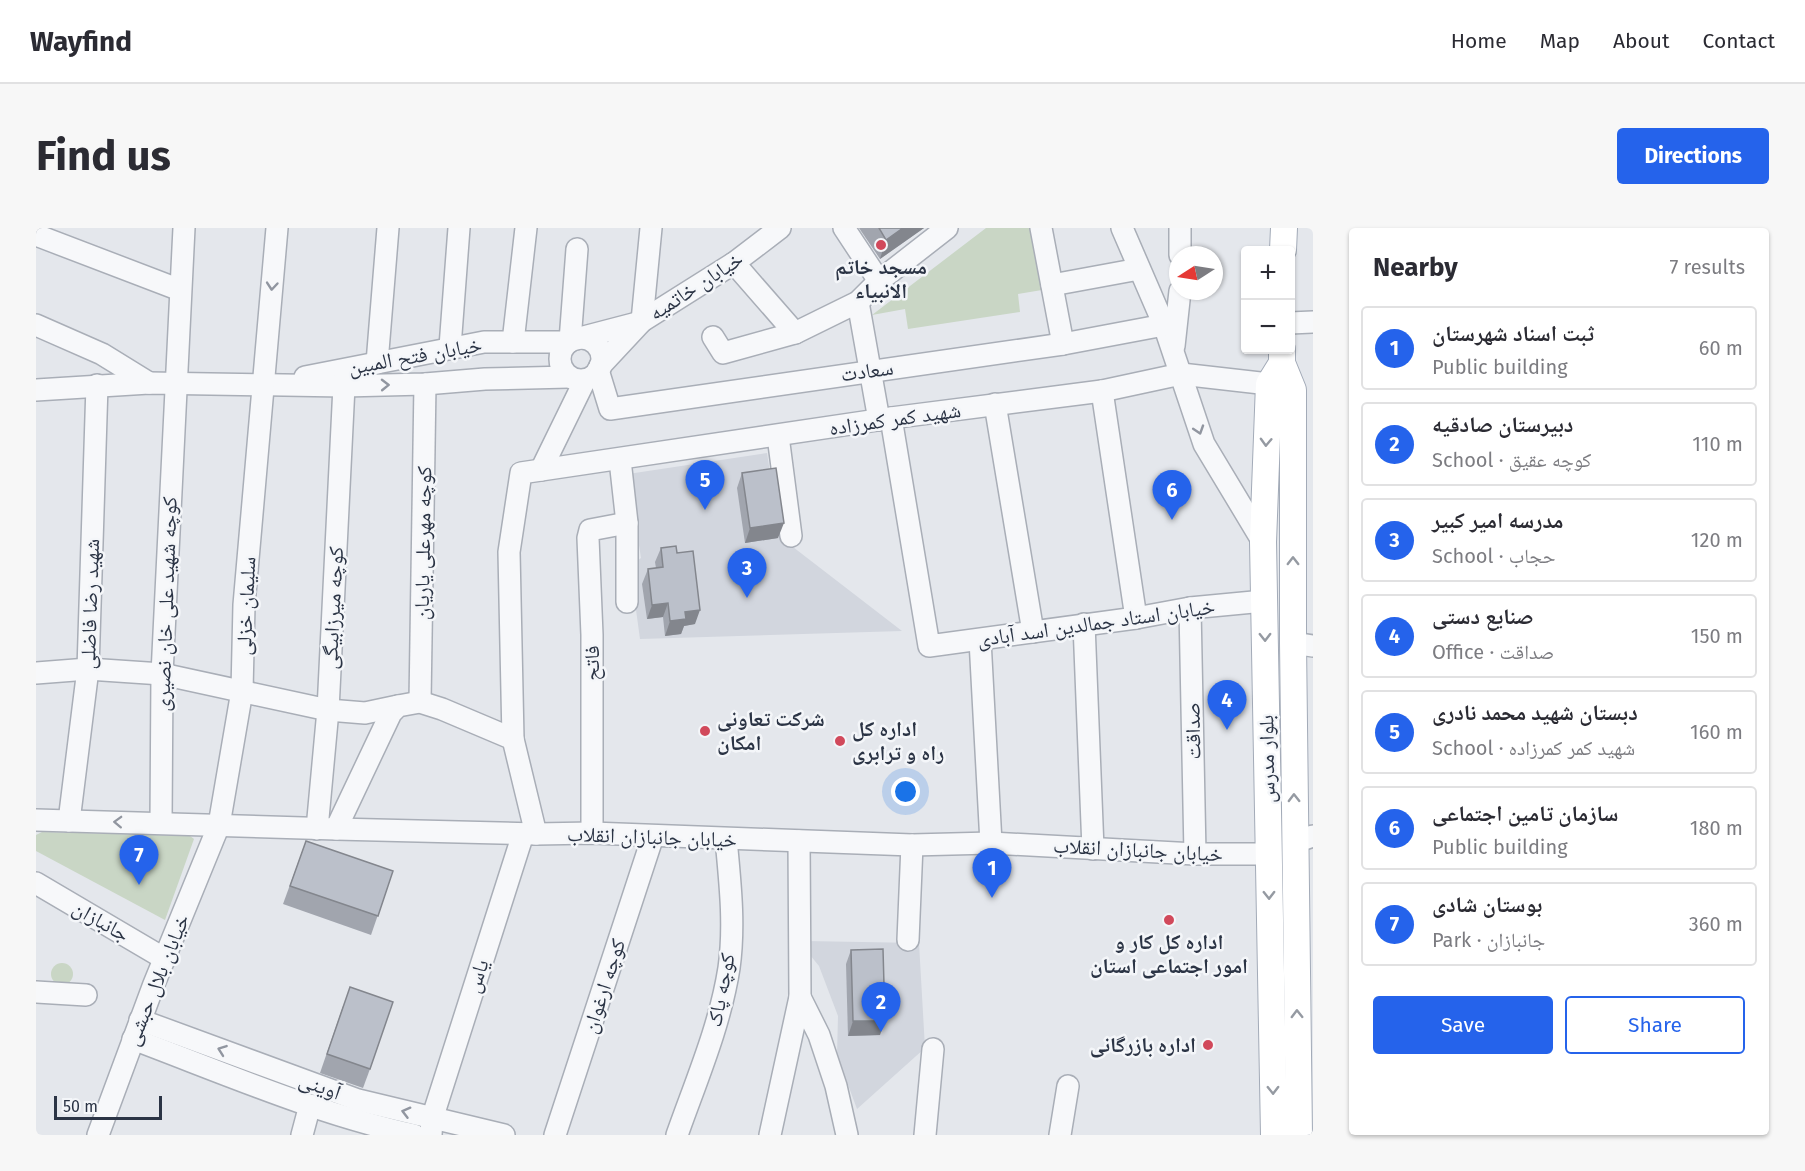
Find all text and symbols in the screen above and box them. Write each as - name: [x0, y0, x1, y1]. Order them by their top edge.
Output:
- text: Wayfind: [30, 25, 132, 58]
- text: Home: [1451, 28, 1507, 54]
- text: Map: [1540, 28, 1580, 54]
- text: About: [1613, 28, 1670, 54]
- text: Contact: [1703, 28, 1775, 54]
- button: Directions: [1617, 128, 1769, 184]
- text: Find us: [36, 131, 171, 181]
- marker: مسجد خاتم الانبیاء: [874, 238, 888, 252]
- street label: خیابان خاتمیه: [644, 246, 748, 326]
- north arrow: [1169, 246, 1223, 300]
- map controls: [1241, 246, 1295, 354]
- button: +: [1241, 246, 1295, 300]
- text: Nearby: [1373, 252, 1458, 283]
- place label: مسجد خاتم الانبیاء: [835, 254, 927, 304]
- text: 7 results: [1669, 255, 1745, 279]
- one-way arrow: [266, 282, 279, 291]
- button: −: [1241, 300, 1295, 354]
- text: ثبت اسناد شهرستان: [1432, 320, 1594, 347]
- street label: خیابان فتح المبین: [346, 331, 484, 381]
- text: 1: [1390, 336, 1399, 360]
- text: 60 m: [1699, 336, 1743, 360]
- street label: سعادت: [839, 354, 895, 388]
- text: Public building: [1432, 355, 1568, 379]
- one-way arrow: [380, 379, 389, 392]
- street label: شهید کمر کمرزاده: [828, 397, 962, 441]
- text: دبیرستان صادقیه: [1432, 411, 1573, 438]
- one-way arrow: [1192, 424, 1205, 435]
- text: 2: [1389, 432, 1400, 456]
- text: 110 m: [1692, 432, 1743, 456]
- one-way arrow: [1259, 438, 1272, 447]
- text: School · کوچه عقیق: [1432, 448, 1591, 472]
- pin: 5: [686, 460, 724, 510]
- street label: کوچه مهرعلی یاریان: [409, 465, 437, 620]
- pin: 6: [1152, 470, 1192, 520]
- street label: کوچه شهید علی خان نصیری: [149, 496, 183, 712]
- text: مدرسه امیر کبیر: [1432, 507, 1564, 534]
- text: 3: [1389, 528, 1400, 552]
- text: 120 m: [1691, 528, 1743, 552]
- street label: شهید رضا فاضلی: [75, 538, 105, 670]
- text: School · حجاب: [1432, 544, 1555, 568]
- street label: کوچه میرزابیگی: [317, 546, 349, 670]
- pin: 3: [728, 548, 766, 598]
- street label: سلیمان خزلی: [230, 556, 262, 656]
- one-way arrow: [1287, 556, 1299, 565]
- street label: خیابان استاد جمالدین اسد آبادی: [975, 593, 1217, 653]
- text: صنایع دستی: [1432, 603, 1534, 630]
- text: 4: [1389, 624, 1400, 648]
- text: 150 m: [1691, 624, 1743, 648]
- one-way arrow: [1259, 633, 1271, 642]
- text: Office · صداقت: [1432, 640, 1554, 664]
- street label: فاتح: [579, 645, 605, 681]
- pin: 4: [1208, 680, 1246, 730]
- text: دبستان شهید محمد نادری: [1432, 699, 1638, 726]
- street label: صداقت: [1180, 702, 1206, 760]
- place label: شرکت تعاونی امکان: [717, 706, 825, 756]
- street label: بلوار مدرس: [1253, 715, 1281, 803]
- place label: اداره کل راه و ترابری: [852, 716, 944, 766]
- text: 5: [1389, 720, 1400, 744]
- text: 160 m: [1690, 720, 1743, 744]
- marker: شرکت تعاونی امکان: [698, 724, 712, 738]
- marker: اداره کل راه و ترابری: [833, 734, 847, 748]
- text: School · شهید کمر کمرزاده: [1432, 736, 1635, 760]
- your location: [891, 777, 920, 806]
- one-way arrow: [1288, 793, 1301, 802]
- text: سازمان تامین اجتماعی: [1432, 800, 1618, 827]
- one-way arrow: [114, 816, 123, 829]
- text: 6: [1389, 816, 1400, 840]
- text: 180 m: [1690, 816, 1743, 840]
- street label: خیابان جانبازان انقلاب: [567, 821, 737, 853]
- street label: خیابان جانبازان انقلاب: [1052, 833, 1224, 867]
- text: Public building: [1432, 835, 1568, 859]
- pin: 7: [120, 836, 158, 885]
- pin: 1: [972, 848, 1012, 898]
- one-way arrow: [1263, 891, 1275, 900]
- text: بوستان شادی: [1432, 891, 1542, 918]
- street label: جانبازان: [68, 894, 134, 948]
- street label: خیابان بلال حبشی: [119, 910, 195, 1050]
- text: 7: [1390, 912, 1399, 936]
- text: 360 m: [1689, 912, 1743, 936]
- marker: اداره کل کار و امور اجتماعی استان: [1162, 913, 1176, 927]
- text: Park · جانبازان: [1432, 928, 1545, 952]
- place label: اداره کل کار و امور اجتماعی استان: [1090, 929, 1248, 979]
- street label: کوچه ارغوان: [577, 935, 632, 1037]
- street label: کوچه پاک: [701, 951, 741, 1029]
- street label: یاس: [459, 956, 495, 996]
- pin: 2: [862, 982, 900, 1032]
- button: Save: [1373, 996, 1553, 1054]
- button: Share: [1565, 996, 1745, 1054]
- one-way arrow: [1291, 1009, 1303, 1018]
- place label: اداره بازرگانی: [1090, 1032, 1196, 1058]
- marker: اداره بازرگانی: [1201, 1038, 1215, 1052]
- one-way arrow: [217, 1044, 228, 1057]
- street label: آوینی: [296, 1067, 345, 1106]
- one-way arrow: [1267, 1086, 1279, 1095]
- scale bar: [54, 1093, 162, 1120]
- text: 50 m: [63, 1097, 98, 1116]
- one-way arrow: [401, 1107, 411, 1120]

